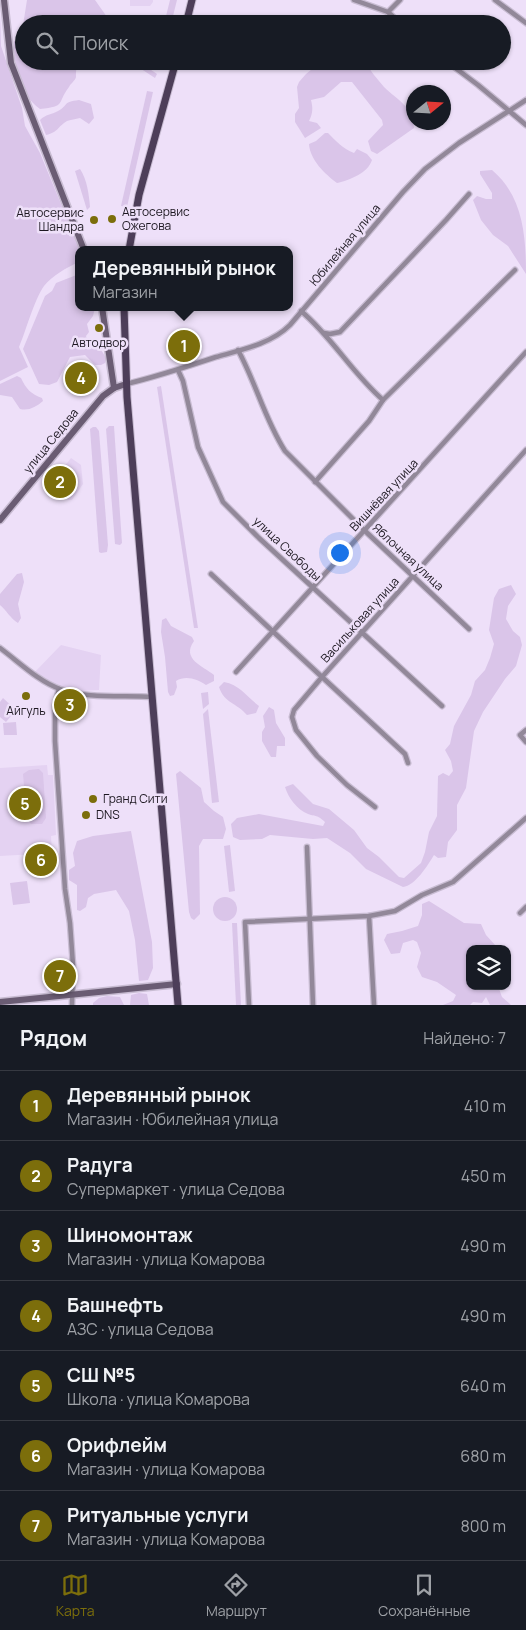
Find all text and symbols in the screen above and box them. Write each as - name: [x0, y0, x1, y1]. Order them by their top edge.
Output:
- search box: [15, 15, 511, 70]
- icon: search: [33, 29, 61, 57]
- text: Поиск: [73, 30, 128, 56]
- north arrow: [406, 85, 451, 130]
- street label: Юбилейная улица: [305, 200, 384, 289]
- place label: Автосервис Ожегова: [122, 203, 190, 234]
- place label: Автосервис Шандра: [16, 204, 84, 235]
- marker: Автосервис Ожегова: [106, 213, 118, 225]
- marker: Автосервис Шандра: [88, 214, 100, 226]
- popup: [75, 246, 293, 311]
- text: Деревянный рынок: [92, 255, 276, 281]
- text: Магазин: [92, 281, 157, 303]
- marker: Автодвор: [93, 322, 105, 334]
- pin: 1: [168, 327, 200, 365]
- place label: Автодвор: [72, 334, 126, 351]
- pin: 4: [65, 359, 97, 397]
- street label: улица Седова: [19, 405, 82, 477]
- street label: Вишнёвая улица: [346, 455, 422, 535]
- pin: 2: [44, 463, 76, 501]
- street label: улица Свободы: [249, 513, 325, 585]
- street label: Яблочная улица: [369, 519, 448, 594]
- your location: [327, 540, 353, 566]
- street label: Васильковая улица: [317, 573, 403, 666]
- pin: 3: [54, 686, 86, 724]
- marker: Айгуль: [20, 690, 32, 702]
- place label: Айгуль: [6, 702, 46, 719]
- pin: 5: [9, 785, 41, 823]
- place label: Гранд Сити: [103, 790, 168, 807]
- marker: Гранд Сити: [87, 793, 99, 805]
- place label: DNS: [96, 806, 120, 823]
- marker: DNS: [80, 809, 92, 821]
- pin: 6: [25, 841, 57, 879]
- map controls: [466, 945, 511, 990]
- button: layers: [466, 945, 511, 990]
- pin: 7: [44, 957, 76, 995]
- text: Рядом: [20, 1024, 87, 1052]
- text: Найдено: 7: [423, 1027, 506, 1049]
- text: Деревянный рынок: [67, 1082, 250, 1108]
- text: 1: [32, 1095, 40, 1117]
- text: 410 m: [464, 1095, 506, 1117]
- text: Магазин · Юбилейная улица: [67, 1108, 278, 1130]
- text: Радуга: [67, 1152, 133, 1178]
- text: 2: [31, 1165, 41, 1187]
- text: 450 m: [461, 1165, 506, 1187]
- text: Супермаркет · улица Седова: [67, 1178, 285, 1200]
- text: Шиномонтаж: [67, 1222, 193, 1248]
- text: 3: [31, 1235, 41, 1257]
- text: 490 m: [460, 1235, 506, 1257]
- text: Магазин · улица Комарова: [67, 1248, 265, 1270]
- text: Башнефть: [67, 1292, 163, 1318]
- text: 4: [31, 1305, 41, 1327]
- text: 490 m: [460, 1305, 506, 1327]
- text: АЗС · улица Седова: [67, 1318, 214, 1340]
- text: СШ №5: [67, 1362, 135, 1388]
- text: 5: [31, 1375, 41, 1397]
- text: 640 m: [460, 1375, 506, 1397]
- text: Школа · улица Комарова: [67, 1388, 250, 1410]
- text: Орифлейм: [67, 1432, 167, 1458]
- text: 6: [31, 1445, 41, 1467]
- text: 680 m: [460, 1445, 506, 1467]
- text: Магазин · улица Комарова: [67, 1458, 265, 1480]
- text: Ритуальные услуги: [67, 1502, 248, 1528]
- text: 7: [32, 1515, 40, 1537]
- text: 800 m: [460, 1515, 506, 1537]
- text: Магазин · улица Комарова: [67, 1528, 265, 1550]
- tab: Карта: [56, 1571, 95, 1620]
- tab: Маршрут: [206, 1571, 267, 1620]
- tab: Сохранённые: [378, 1571, 470, 1620]

